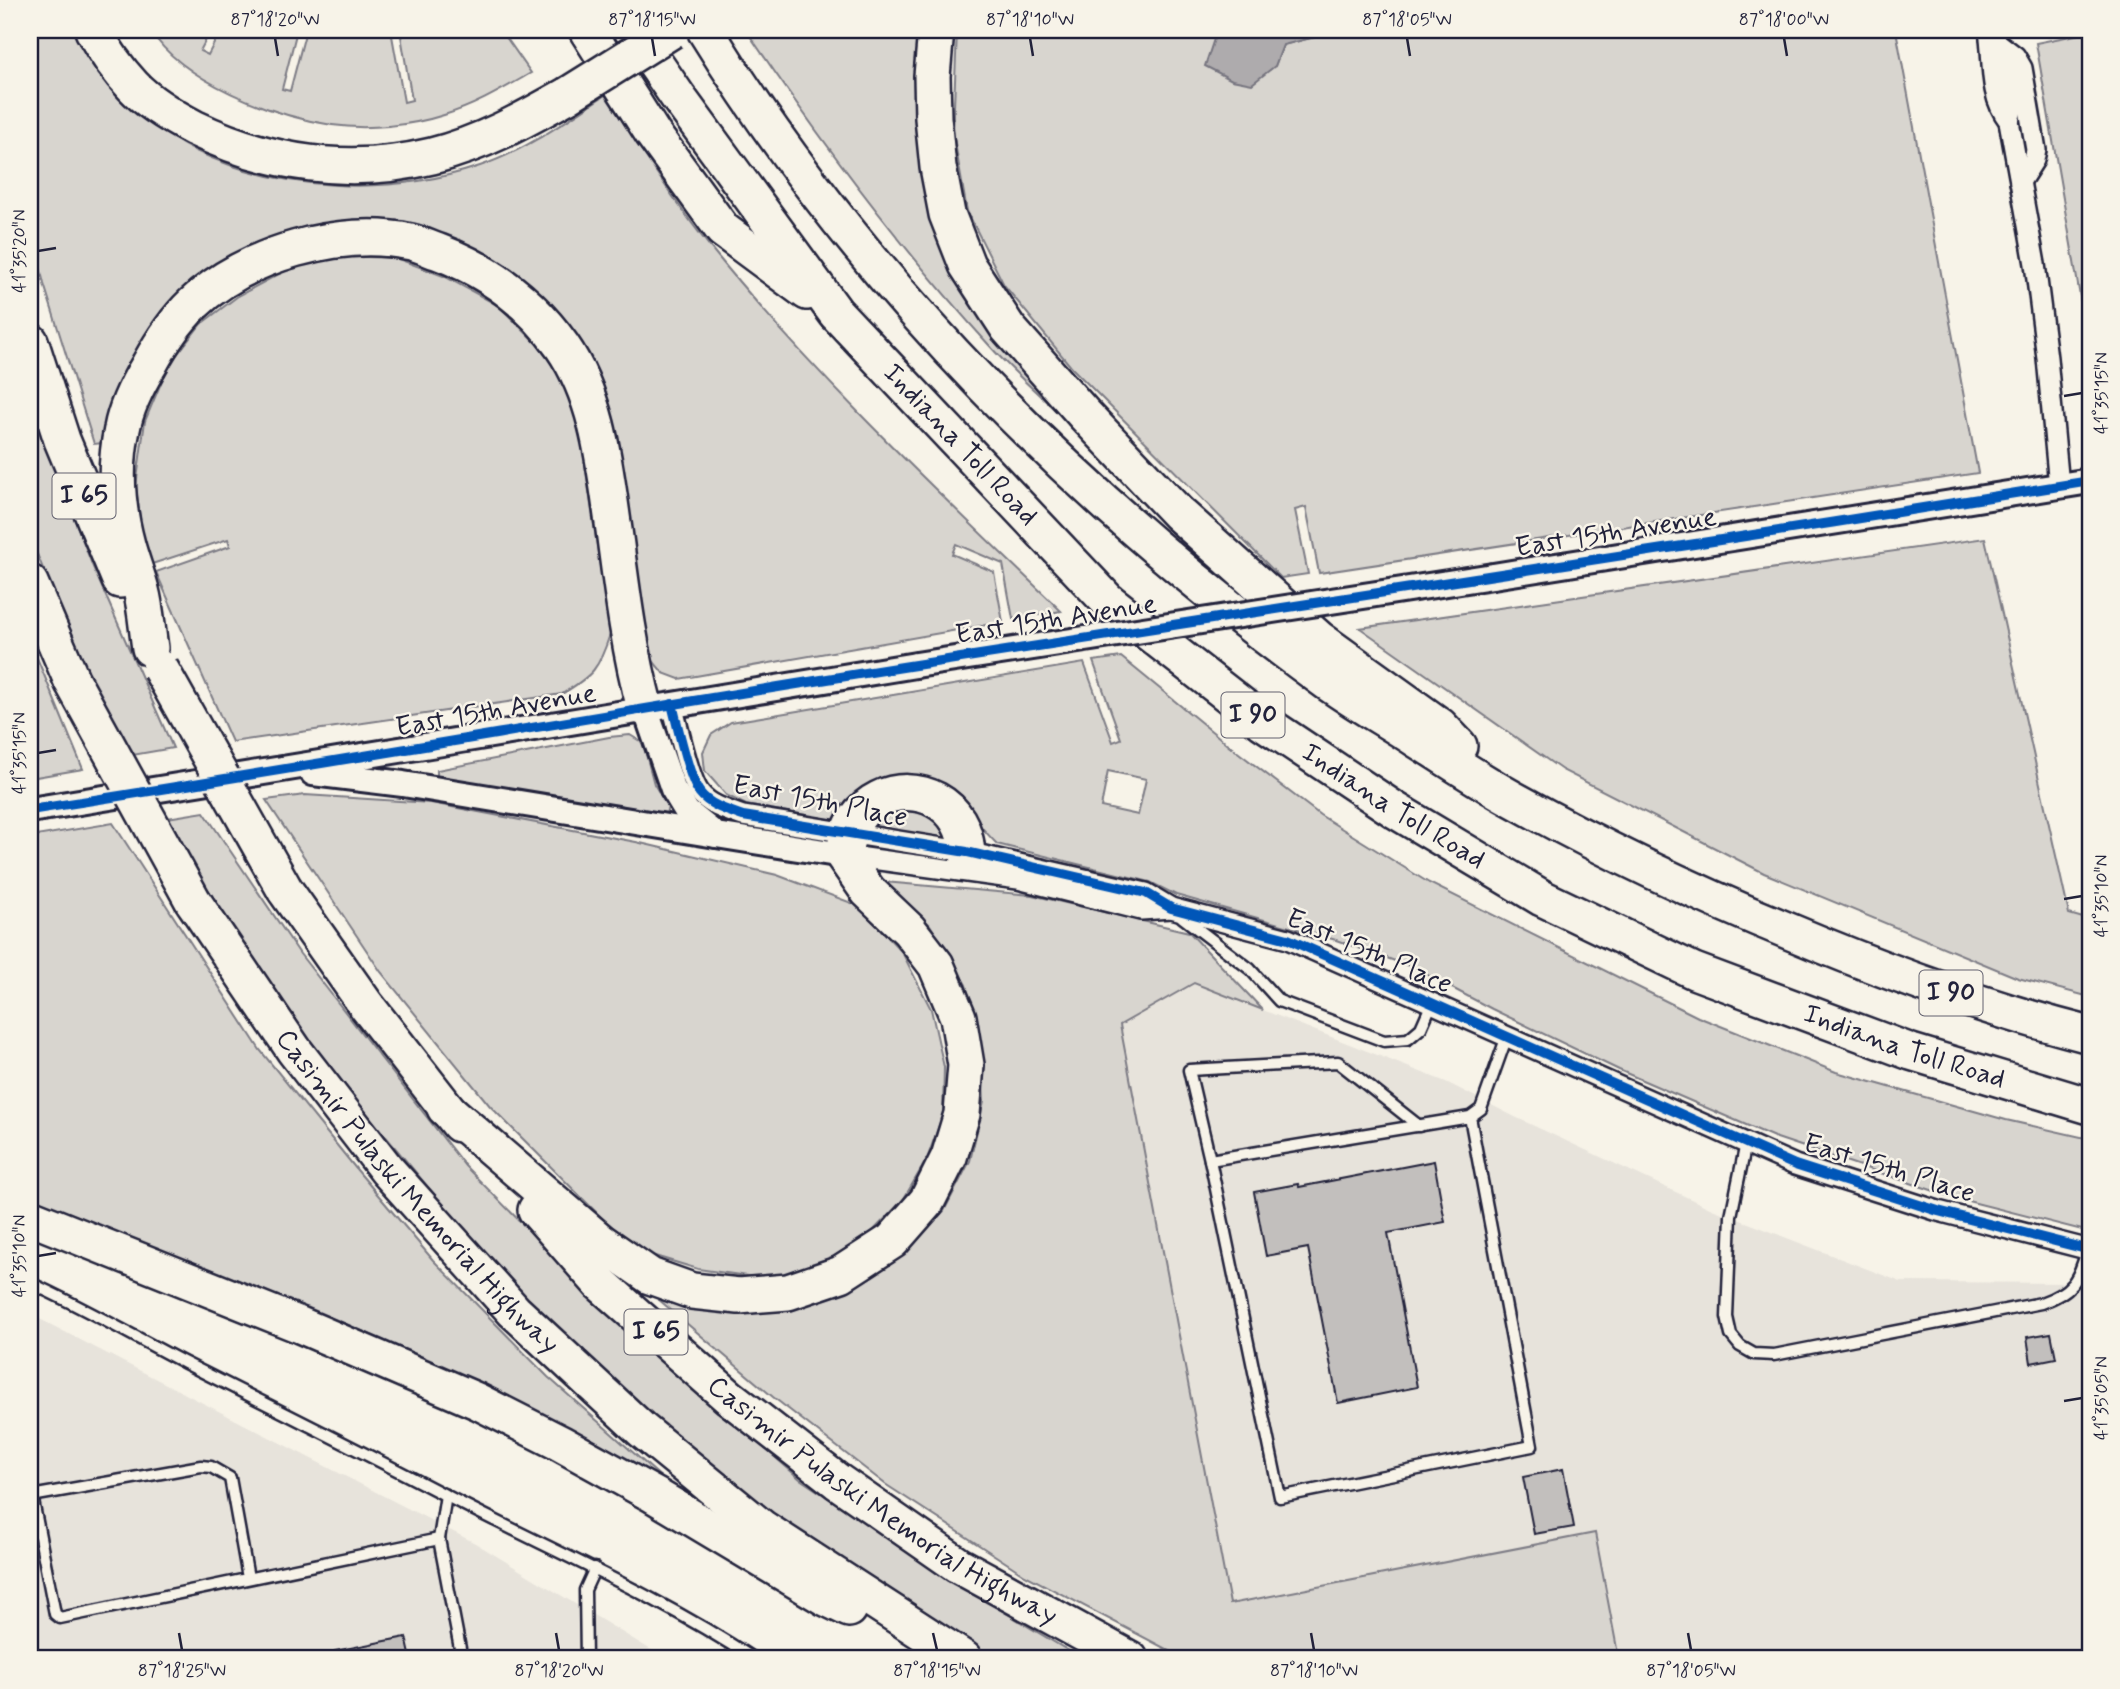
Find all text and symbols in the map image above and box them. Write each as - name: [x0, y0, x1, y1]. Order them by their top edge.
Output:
- text: 87°18'20"W: [230, 8, 320, 32]
- text: 87°18'15"W: [608, 8, 696, 32]
- text: 87°18'10"W: [986, 8, 1074, 32]
- text: 87°18'05"W: [1362, 8, 1452, 32]
- text: 87°18'00"W: [1739, 8, 1829, 32]
- text: 41°35'20"N: [8, 209, 32, 293]
- text: 41°35'15"N: [2090, 352, 2114, 434]
- street label: Indiana Toll Road: [875, 355, 1046, 534]
- road number: I 65: [52, 474, 116, 518]
- street label: East 15th Avenue: [1513, 499, 1719, 567]
- street label: East 15th Avenue: [953, 586, 1159, 654]
- street label: East 15th Avenue: [393, 675, 599, 747]
- road number: I 90: [1222, 692, 1284, 737]
- text: 41°35'15"N: [8, 712, 32, 794]
- street label: Indiana Toll Road: [1294, 734, 1492, 878]
- street label: East 15th Place: [730, 767, 910, 837]
- text: 41°35'10"N: [2090, 855, 2114, 937]
- street label: East 15th Place: [1280, 900, 1458, 1004]
- road number: I 90: [1920, 970, 1982, 1016]
- street label: Indiana Toll Road: [1798, 995, 2010, 1098]
- street label: Casimir Pulaski Memorial Highway: [267, 1022, 567, 1362]
- street label: East 15th Place: [1799, 1125, 1979, 1213]
- text: 41°35'10"N: [8, 1215, 32, 1297]
- road number: I 65: [624, 1310, 688, 1354]
- text: 41°35'05"N: [2090, 1356, 2114, 1440]
- street label: Casimir Pulaski Memorial Highway: [699, 1368, 1064, 1634]
- text: 87°18'25"W: [138, 1659, 226, 1683]
- text: 87°18'20"W: [514, 1659, 604, 1683]
- text: 87°18'15"W: [893, 1659, 981, 1683]
- text: 87°18'10"W: [1270, 1659, 1358, 1683]
- text: 87°18'05"W: [1646, 1659, 1736, 1683]

